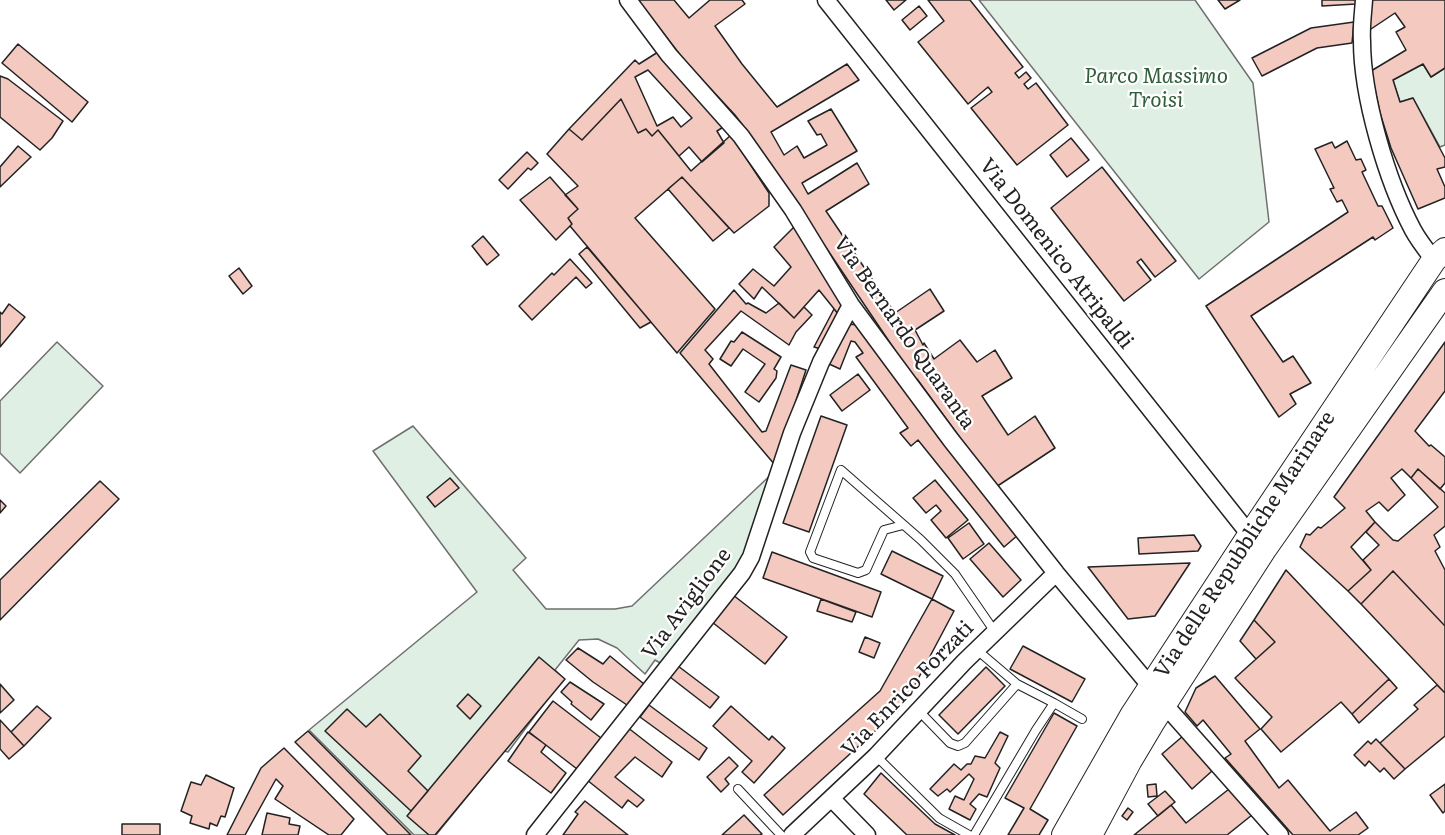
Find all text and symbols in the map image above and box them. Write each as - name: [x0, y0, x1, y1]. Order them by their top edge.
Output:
- park label: Parco Massimo Troisi: [1084, 64, 1228, 114]
- street label: Via Domenico Atripaldi: [974, 154, 1138, 354]
- street label: Via Bernardo Quaranta: [828, 231, 980, 435]
- street label: Via delle Repubbliche Marinare: [1149, 407, 1341, 683]
- street label: Via Aviglione: [637, 543, 737, 665]
- street label: Via Enrico Forzati: [837, 616, 979, 762]

